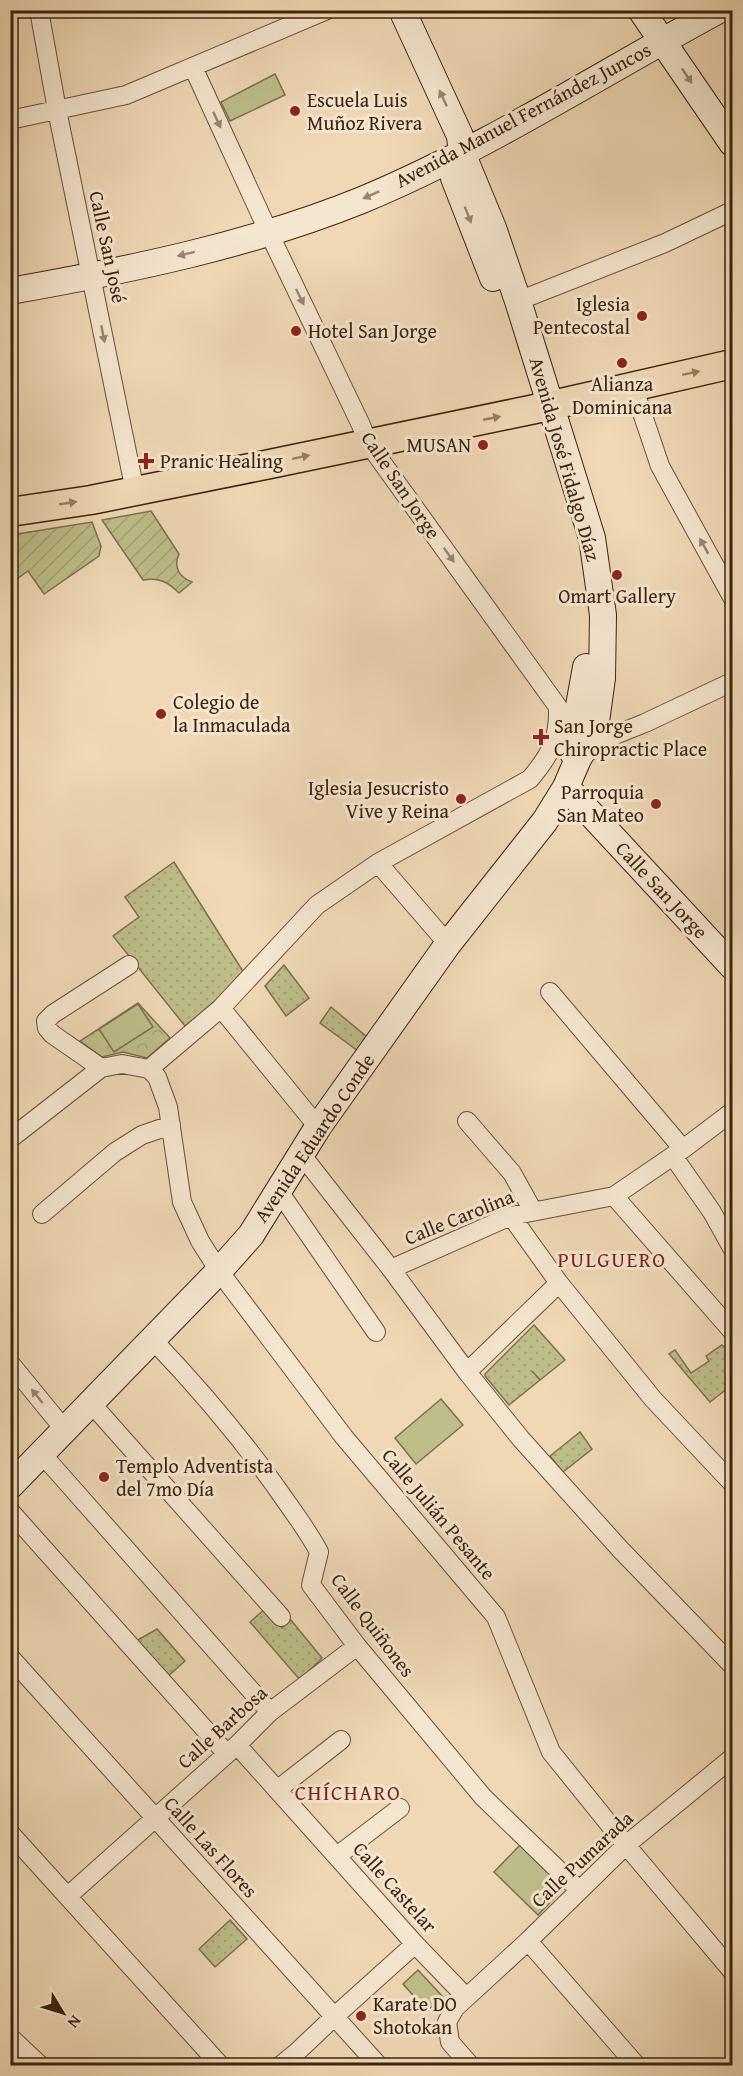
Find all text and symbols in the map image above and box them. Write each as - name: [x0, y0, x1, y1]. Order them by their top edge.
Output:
- street label: Avenida Manuel Fernández Juncos: [390, 35, 656, 194]
- one-way arrow: [681, 67, 693, 83]
- place label: Escuela Luis Muñoz Rivera: [307, 85, 423, 137]
- one-way arrow: [438, 90, 447, 107]
- marker: Escuela Luis Muñoz Rivera: [288, 104, 302, 118]
- one-way arrow: [213, 111, 223, 129]
- street label: Calle San José: [82, 188, 135, 306]
- one-way arrow: [363, 191, 380, 200]
- one-way arrow: [464, 206, 474, 224]
- one-way arrow: [176, 249, 195, 259]
- one-way arrow: [295, 288, 304, 305]
- place label: Iglesia Pentecostal: [533, 289, 631, 341]
- marker: Iglesia Pentecostal: [635, 309, 649, 323]
- place label: Hotel San Jorge: [308, 316, 437, 345]
- one-way arrow: [99, 324, 108, 343]
- marker: Hotel San Jorge: [289, 324, 303, 338]
- street label: Avenida José Fidalgo Díaz: [522, 353, 609, 565]
- marker: Alianza Dominicana: [615, 356, 629, 370]
- one-way arrow: [681, 368, 700, 377]
- place label: Alianza Dominicana: [572, 369, 673, 421]
- one-way arrow: [482, 413, 501, 422]
- street label: Calle San Jorge: [355, 425, 448, 544]
- place label: MUSAN: [406, 430, 471, 459]
- marker: MUSAN: [476, 438, 490, 452]
- place label: Pranic Healing: [160, 446, 283, 475]
- marker: Pranic Healing: [137, 452, 155, 470]
- one-way arrow: [292, 452, 310, 462]
- one-way arrow: [59, 499, 78, 508]
- one-way arrow: [699, 537, 709, 554]
- one-way arrow: [443, 547, 455, 563]
- marker: Omart Gallery: [610, 568, 624, 582]
- place label: Omart Gallery: [558, 581, 676, 610]
- place label: Colegio de la Inmaculada: [173, 687, 291, 739]
- marker: Colegio de la Inmaculada: [154, 707, 168, 721]
- place label: San Jorge Chiropractic Place: [554, 711, 707, 763]
- marker: San Jorge Chiropractic Place: [532, 728, 550, 746]
- place label: Iglesia Jesucristo Vive y Reina: [308, 773, 450, 825]
- place label: Parroquia San Mateo: [557, 777, 645, 829]
- marker: Iglesia Jesucristo Vive y Reina: [454, 792, 468, 806]
- marker: Parroquia San Mateo: [649, 797, 663, 811]
- street label: Calle San Jorge: [609, 834, 715, 945]
- street label: Avenida Eduardo Conde: [246, 1047, 381, 1228]
- street label: Calle Carolina: [400, 1181, 518, 1252]
- district label: PULGUERO: [557, 1244, 667, 1275]
- one-way arrow: [31, 1388, 44, 1404]
- street label: Calle Julián Pesante: [376, 1442, 503, 1586]
- place label: Templo Adventista del 7mo Día: [116, 1451, 274, 1503]
- marker: Templo Adventista del 7mo Día: [97, 1470, 111, 1484]
- street label: Calle Quiñones: [325, 1566, 422, 1683]
- street label: Calle Barbosa: [170, 1678, 274, 1775]
- district label: CHÍCHARO: [295, 1777, 401, 1808]
- street label: Calle Las Flores: [158, 1790, 265, 1904]
- street label: Calle Pumarada: [524, 1803, 640, 1914]
- street label: Calle Castelar: [347, 1835, 444, 1938]
- north arrow: [33, 1983, 93, 2043]
- place label: Karate DO Shotokan: [373, 1989, 457, 2041]
- marker: Karate DO Shotokan: [354, 2009, 368, 2023]
- text: N: [62, 2011, 88, 2034]

